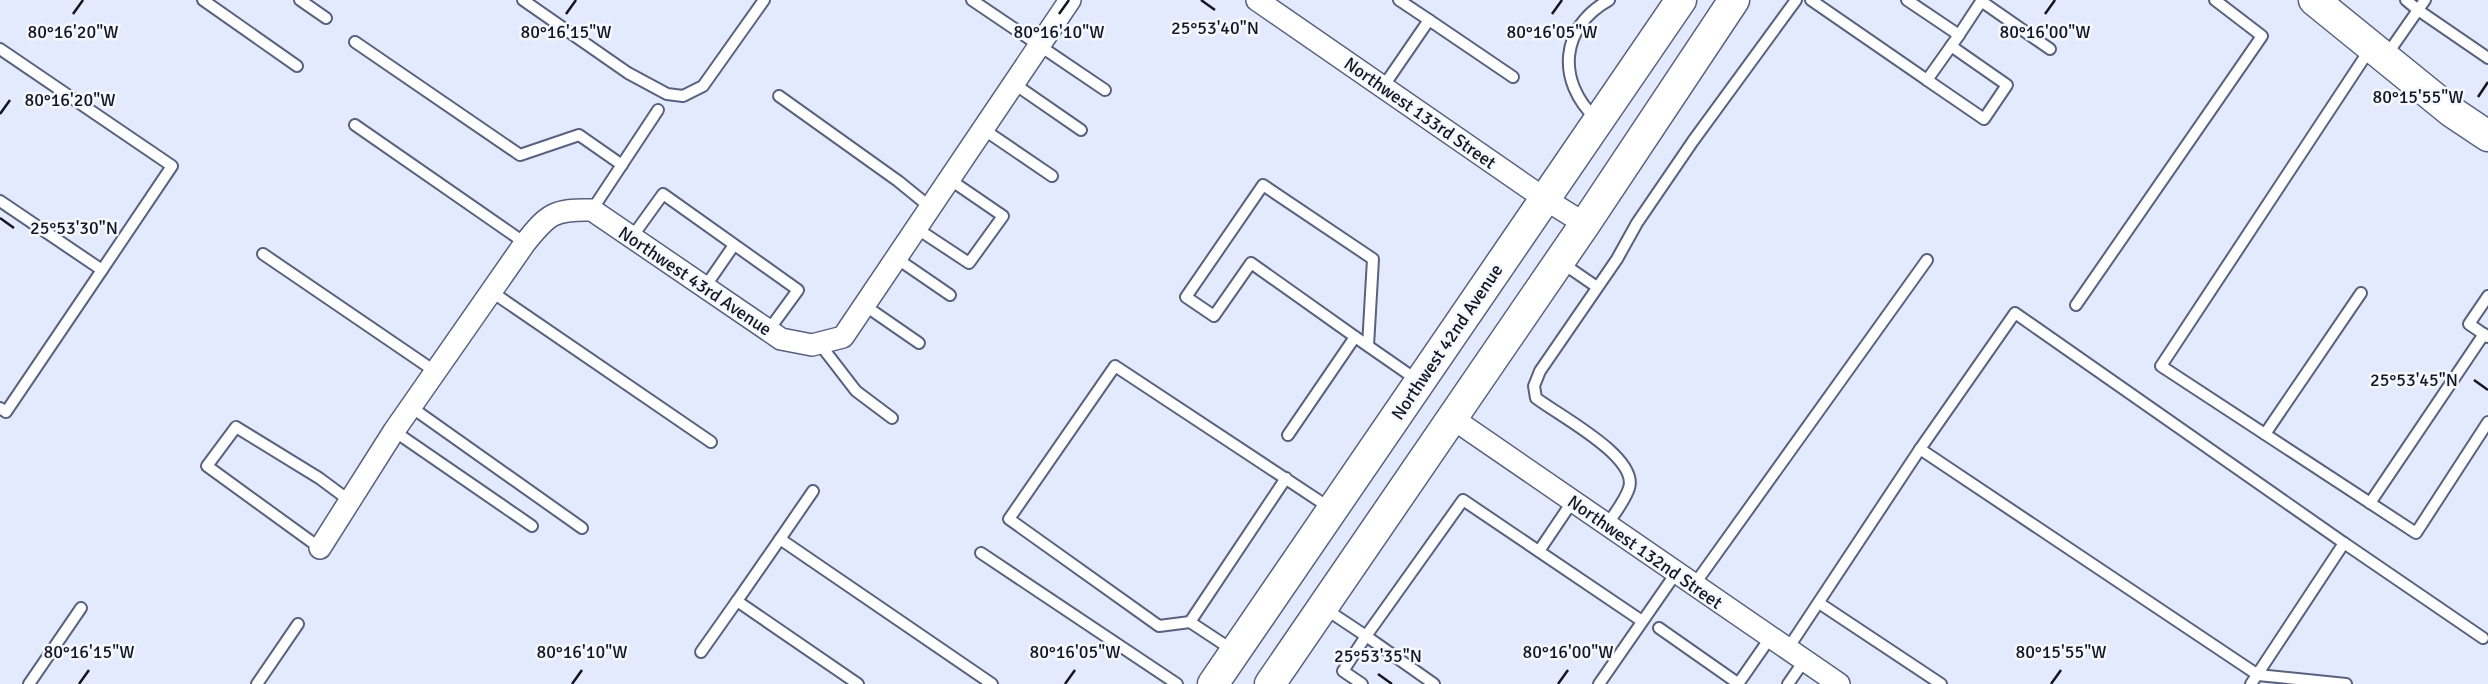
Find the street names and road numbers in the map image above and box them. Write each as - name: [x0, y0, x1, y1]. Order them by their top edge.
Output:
- street label: Northwest 133rd Street: [1340, 52, 1500, 174]
- street label: Northwest 43rd Avenue: [614, 222, 776, 340]
- street label: Northwest 42nd Avenue: [1387, 260, 1507, 424]
- street label: Northwest 132nd Street: [1563, 490, 1727, 614]

